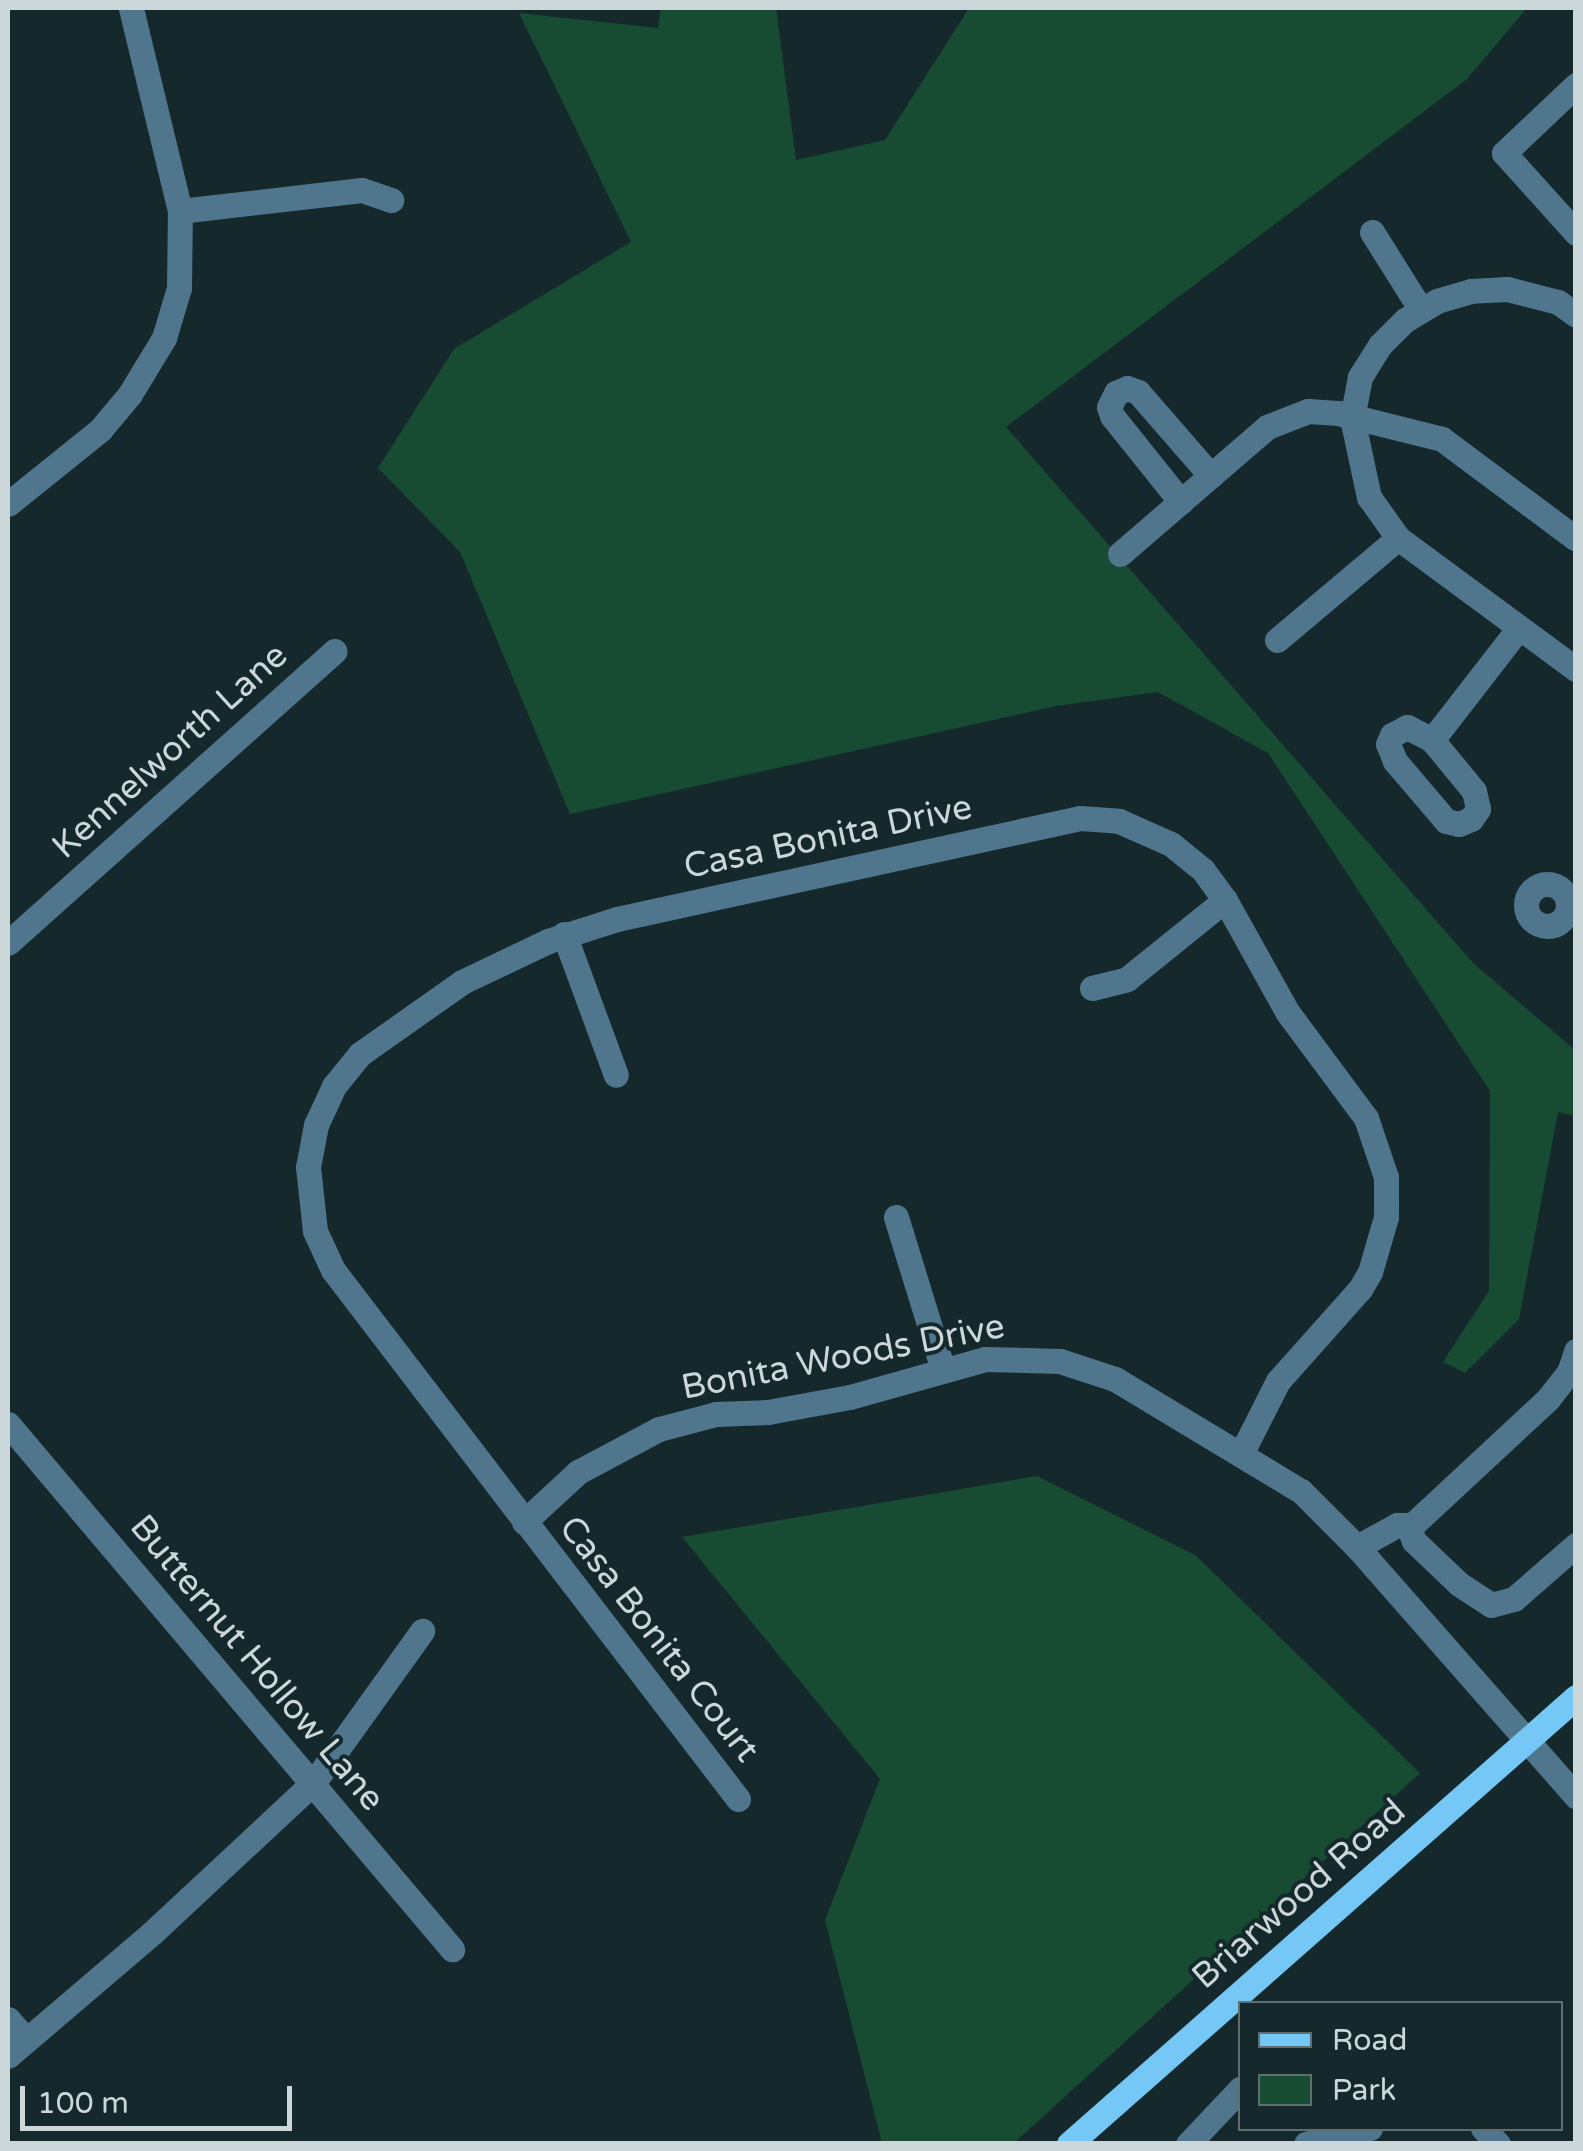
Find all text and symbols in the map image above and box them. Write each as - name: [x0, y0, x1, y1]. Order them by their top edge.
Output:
- street label: Kennelworth Lane: [44, 635, 296, 867]
- street label: Casa Bonita Drive: [680, 786, 976, 888]
- street label: Bonita Woods Drive: [678, 1305, 1008, 1409]
- street label: Butternut Hollow Lane: [121, 1506, 393, 1820]
- street label: Casa Bonita Court: [550, 1508, 768, 1770]
- street label: Briarwood Road: [1184, 1790, 1414, 1998]
- legend: [1238, 2001, 1563, 2131]
- text: Road: [1332, 2022, 1407, 2059]
- scale bar: [25, 2066, 298, 2128]
- text: Park: [1332, 2072, 1396, 2109]
- text: 100 m: [37, 2085, 129, 2122]

